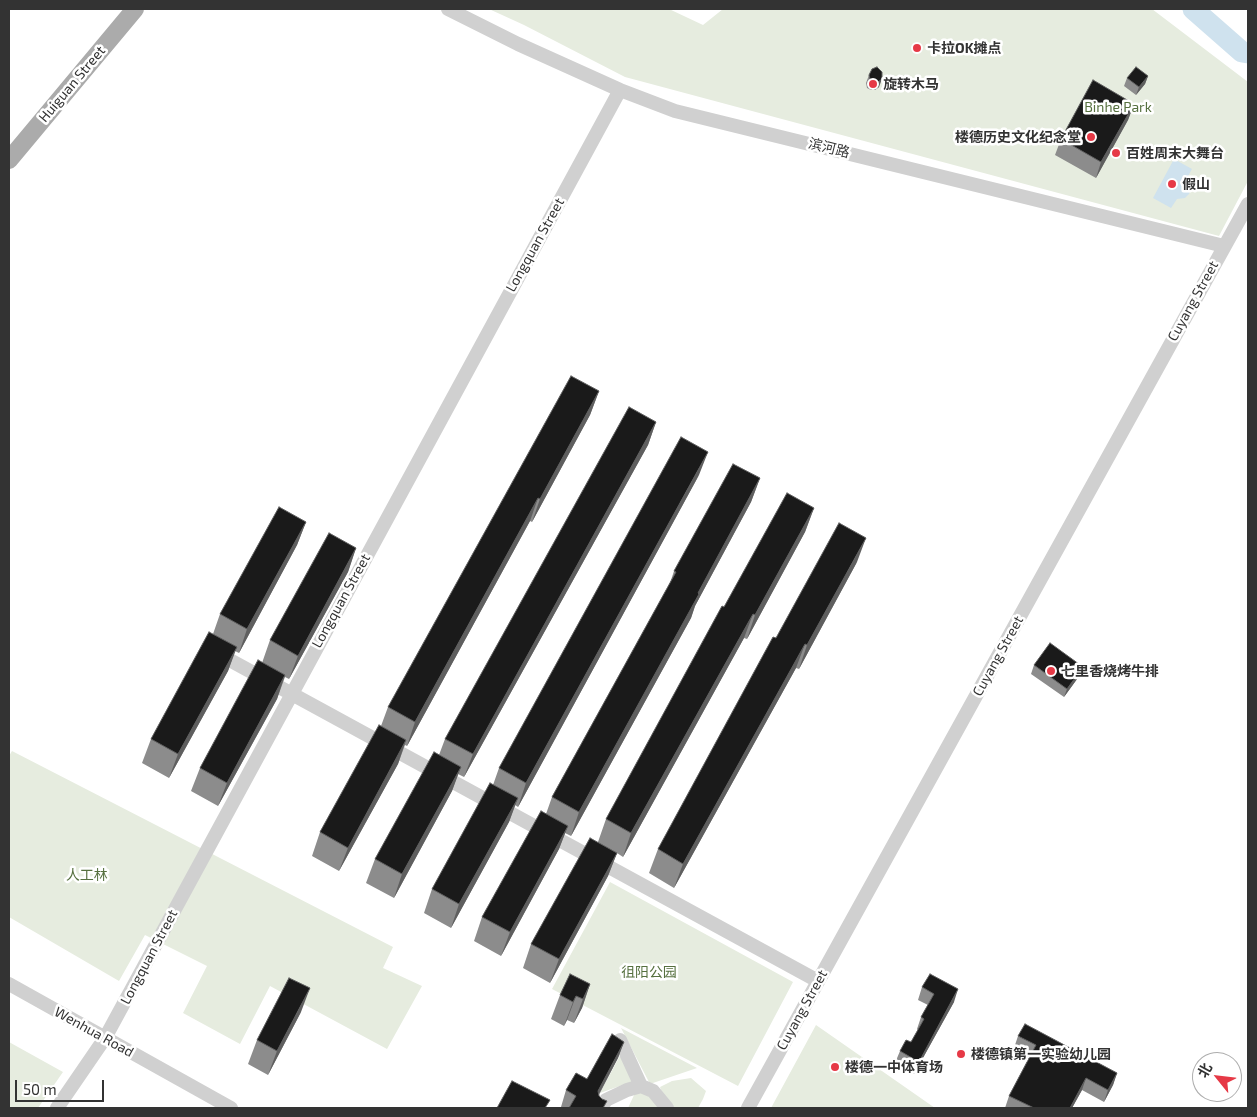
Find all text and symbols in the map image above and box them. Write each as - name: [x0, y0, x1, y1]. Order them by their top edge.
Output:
- place label: 卡拉OK摊点: [927, 40, 1002, 56]
- street label: Huiguan Street: [35, 42, 109, 126]
- marker: 卡拉OK摊点: [911, 42, 923, 54]
- place label: 旋转木马: [883, 76, 939, 92]
- marker: 旋转木马: [867, 78, 879, 90]
- park label: Binhe Park: [1084, 99, 1152, 115]
- place label: 楼德历史文化纪念堂: [955, 129, 1081, 145]
- marker: 楼德历史文化纪念堂: [1085, 131, 1097, 143]
- street label: 滨河路: [807, 135, 851, 161]
- place label: 百姓周末大舞台: [1126, 145, 1224, 161]
- marker: 百姓周末大舞台: [1110, 147, 1122, 159]
- place label: 假山: [1182, 176, 1210, 192]
- marker: 假山: [1166, 178, 1178, 190]
- street label: Longquan Street: [502, 195, 568, 295]
- street label: Cuyang Street: [1164, 258, 1222, 344]
- street label: Longquan Street: [308, 551, 374, 651]
- street label: Cuyang Street: [969, 613, 1027, 699]
- place label: 七里香烧烤牛排: [1061, 663, 1159, 679]
- marker: 七里香烧烤牛排: [1045, 665, 1057, 677]
- park label: 人工林: [66, 867, 108, 883]
- street label: Longquan Street: [117, 907, 181, 1007]
- park label: 徂阳公园: [621, 964, 677, 980]
- street label: Cuyang Street: [773, 967, 831, 1053]
- street label: Wenhua Road: [52, 1003, 136, 1061]
- place label: 楼德镇第一实验幼儿园: [971, 1046, 1111, 1062]
- marker: 楼德镇第一实验幼儿园: [955, 1048, 967, 1060]
- north arrow: [1192, 1052, 1242, 1102]
- place label: 楼德一中体育场: [845, 1059, 943, 1075]
- text: 北: [1193, 1060, 1215, 1080]
- marker: 楼德一中体育场: [829, 1061, 841, 1073]
- scale bar: [18, 1070, 106, 1102]
- text: 50 m: [23, 1080, 57, 1098]

